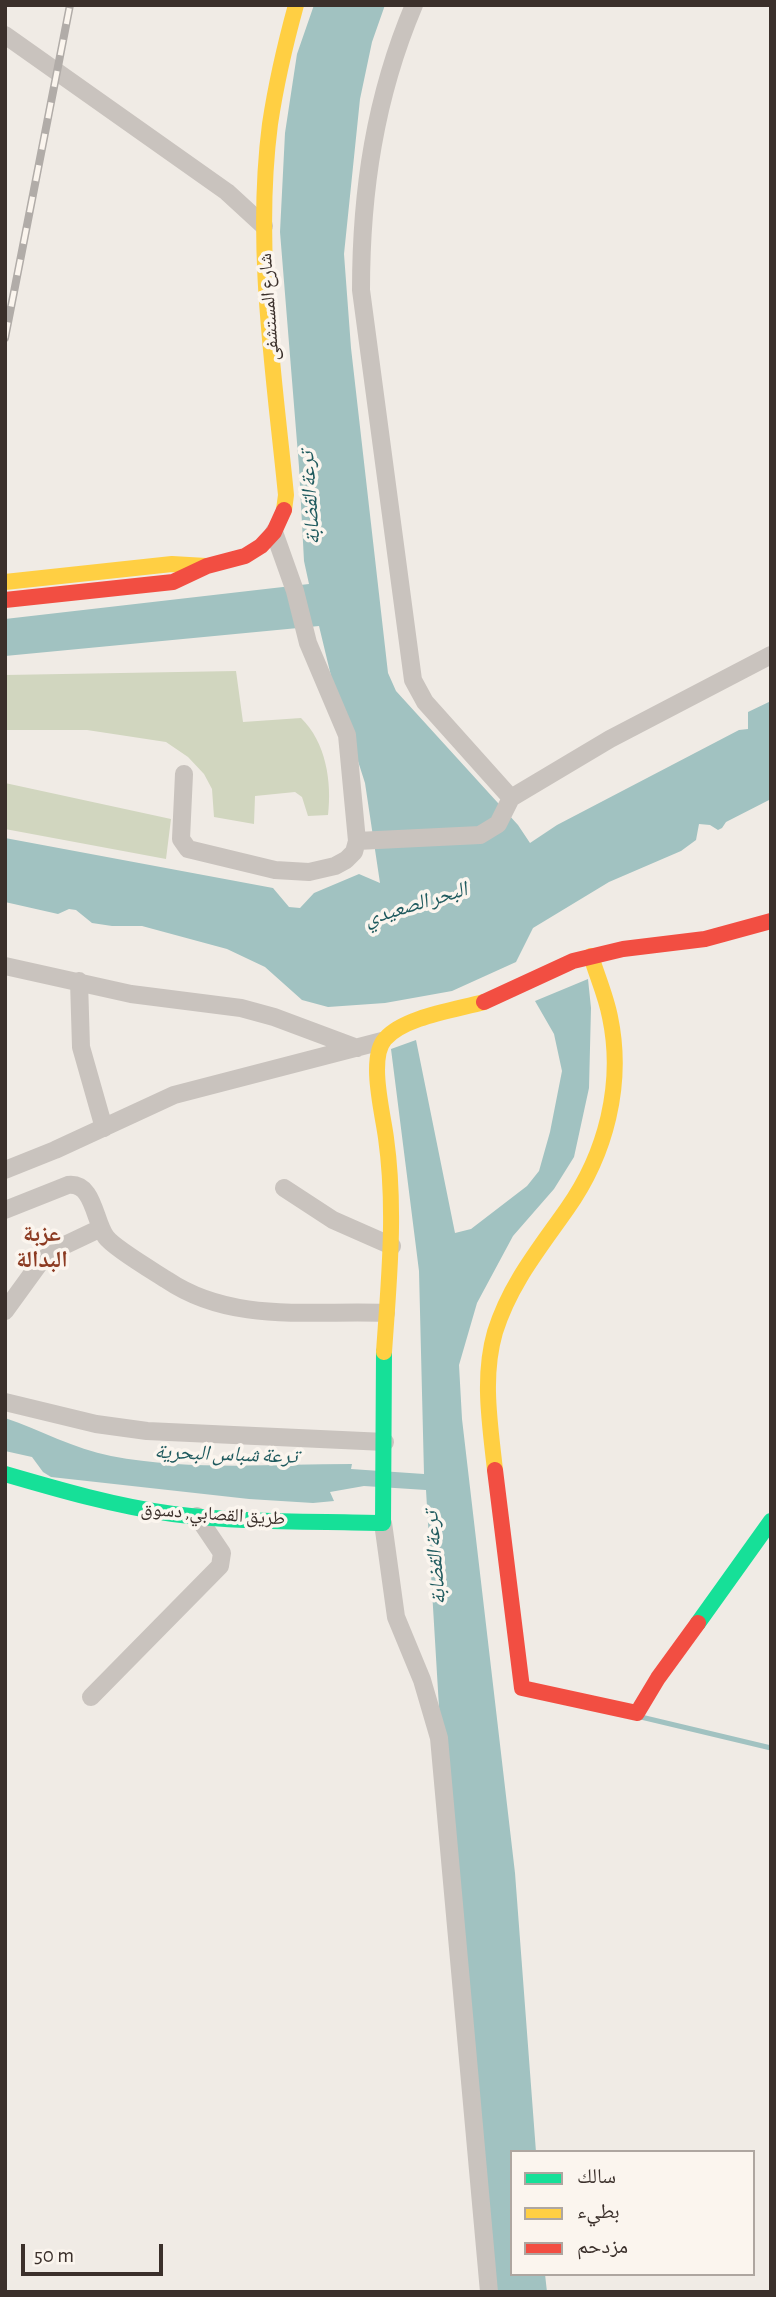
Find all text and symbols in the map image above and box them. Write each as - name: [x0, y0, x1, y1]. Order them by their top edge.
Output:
- street label: شارع المستشفى: [254, 252, 284, 362]
- water label: ترعة القضابة: [294, 451, 326, 545]
- water label: البحر الصعيدي: [362, 876, 470, 932]
- district label: عزبة البدالة: [16, 1220, 68, 1274]
- water label: ترعة شباس البحرية: [154, 1439, 298, 1469]
- street label: طريق القصابي, دسوق: [140, 1498, 286, 1530]
- water label: ترعة القضابة: [418, 1510, 452, 1606]
- legend: [510, 2150, 755, 2276]
- text: سالك: [577, 2166, 616, 2187]
- text: بطيء: [577, 2201, 620, 2222]
- scale bar: [24, 2230, 166, 2274]
- text: مزدحم: [577, 2236, 628, 2257]
- text: 50 m: [34, 2245, 74, 2266]

